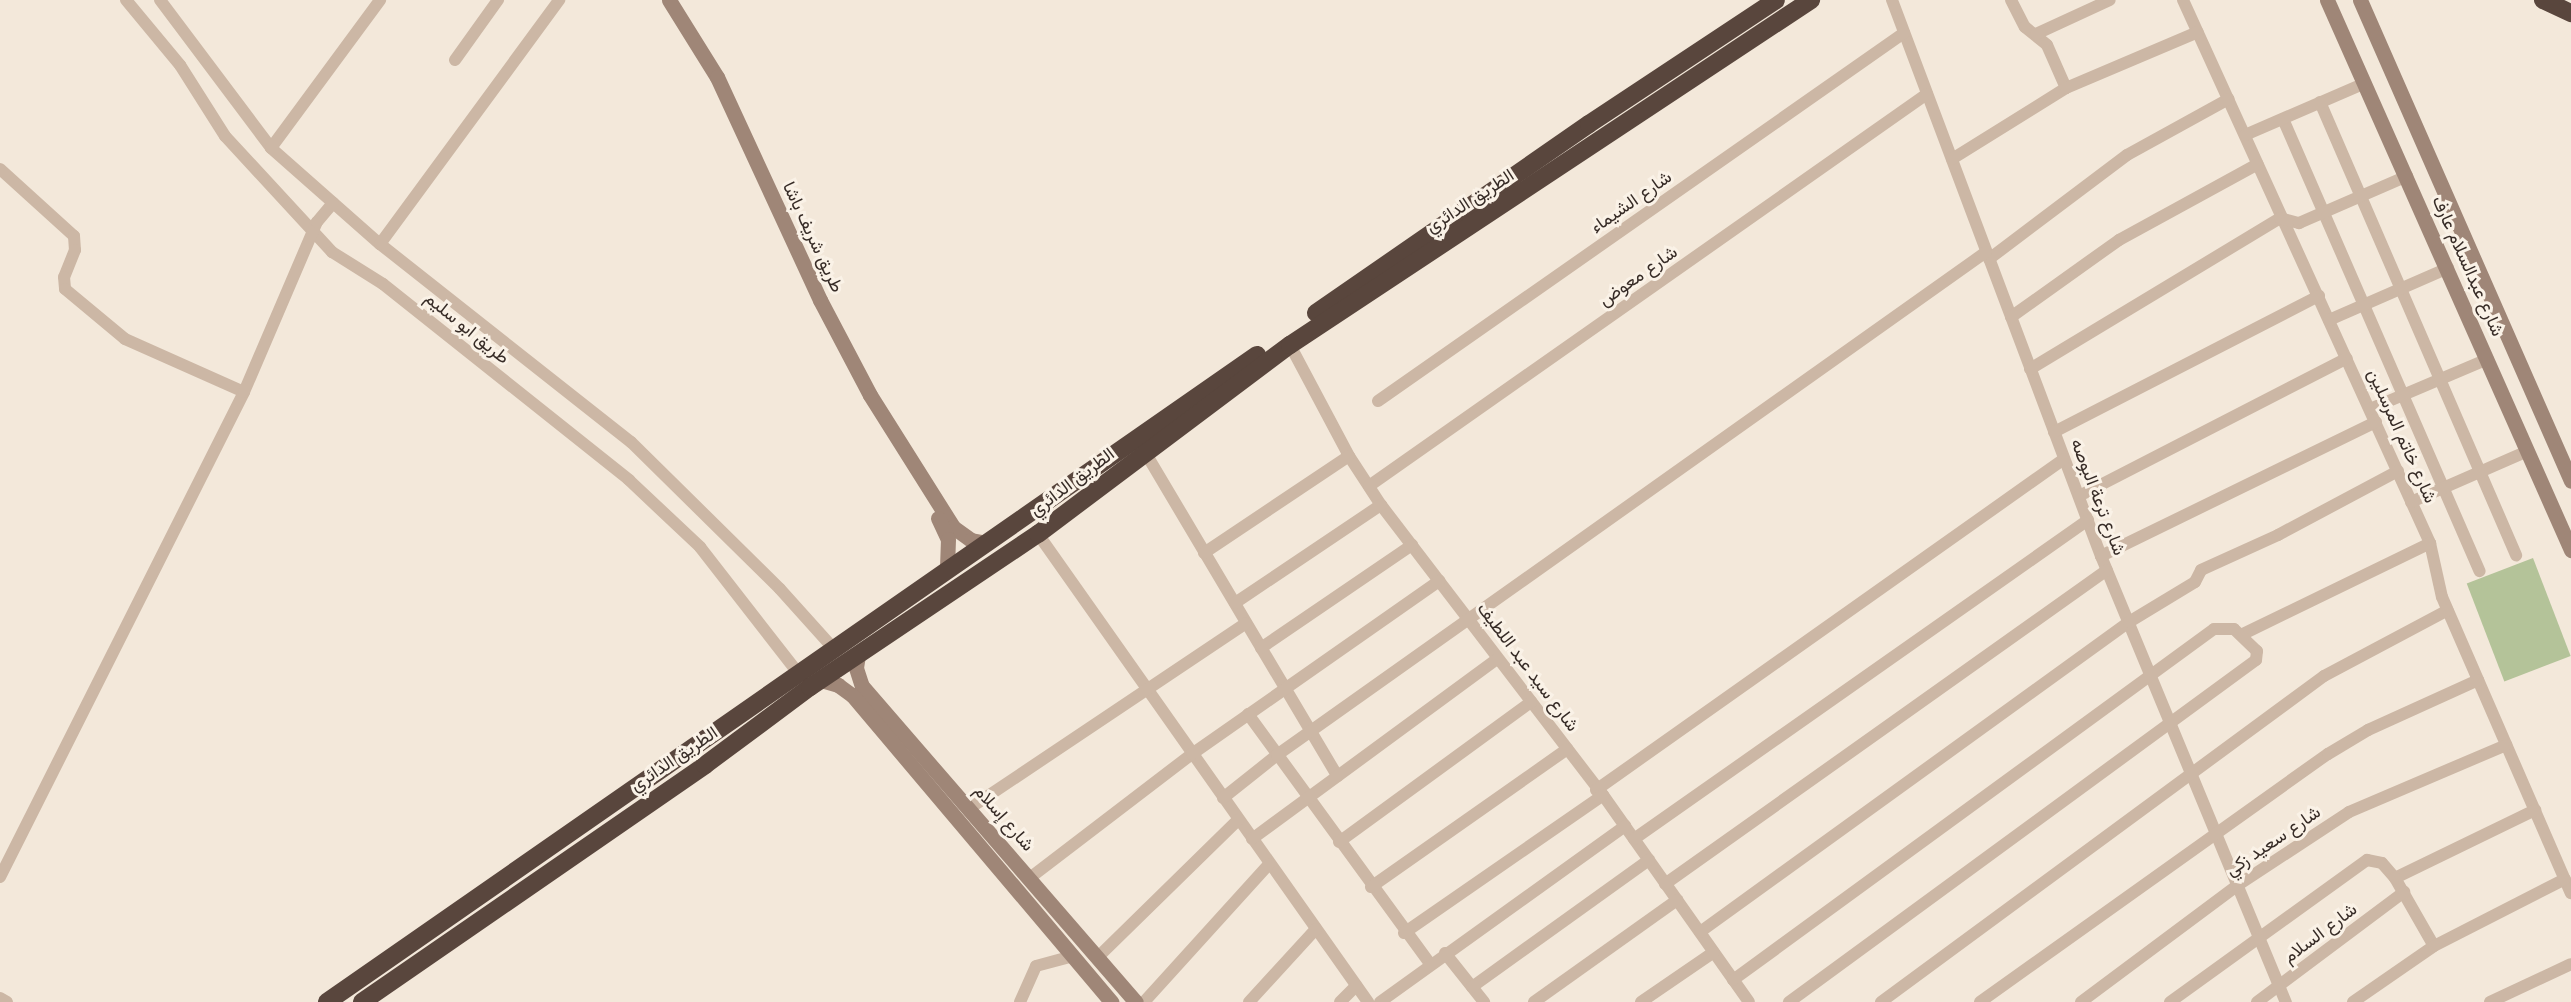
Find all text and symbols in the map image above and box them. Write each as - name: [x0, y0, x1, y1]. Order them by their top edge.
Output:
- street label: الطريق الدائري: [1422, 164, 1518, 238]
- street label: شارع الشيماء: [1586, 166, 1676, 238]
- street label: طريق شريف باشا: [778, 178, 848, 296]
- street label: شارع عبدالسلام عارف: [2427, 192, 2509, 340]
- street label: شارع معوض: [1594, 241, 1682, 311]
- street label: طريق ابو سليم: [420, 287, 514, 369]
- street label: شارع خاتم المرسلين: [2363, 366, 2441, 506]
- street label: شارع ترعة البوصه: [2066, 436, 2130, 558]
- street label: الطريق الدائري: [1025, 443, 1119, 521]
- street label: شارع سيد عبد اللطيف: [1472, 598, 1584, 736]
- street label: الطريق الدائري: [626, 722, 722, 796]
- street label: شارع إسلام: [969, 780, 1039, 856]
- street label: شارع سعيد زكي: [2221, 801, 2325, 881]
- street label: شارع السلام: [2279, 898, 2361, 968]

